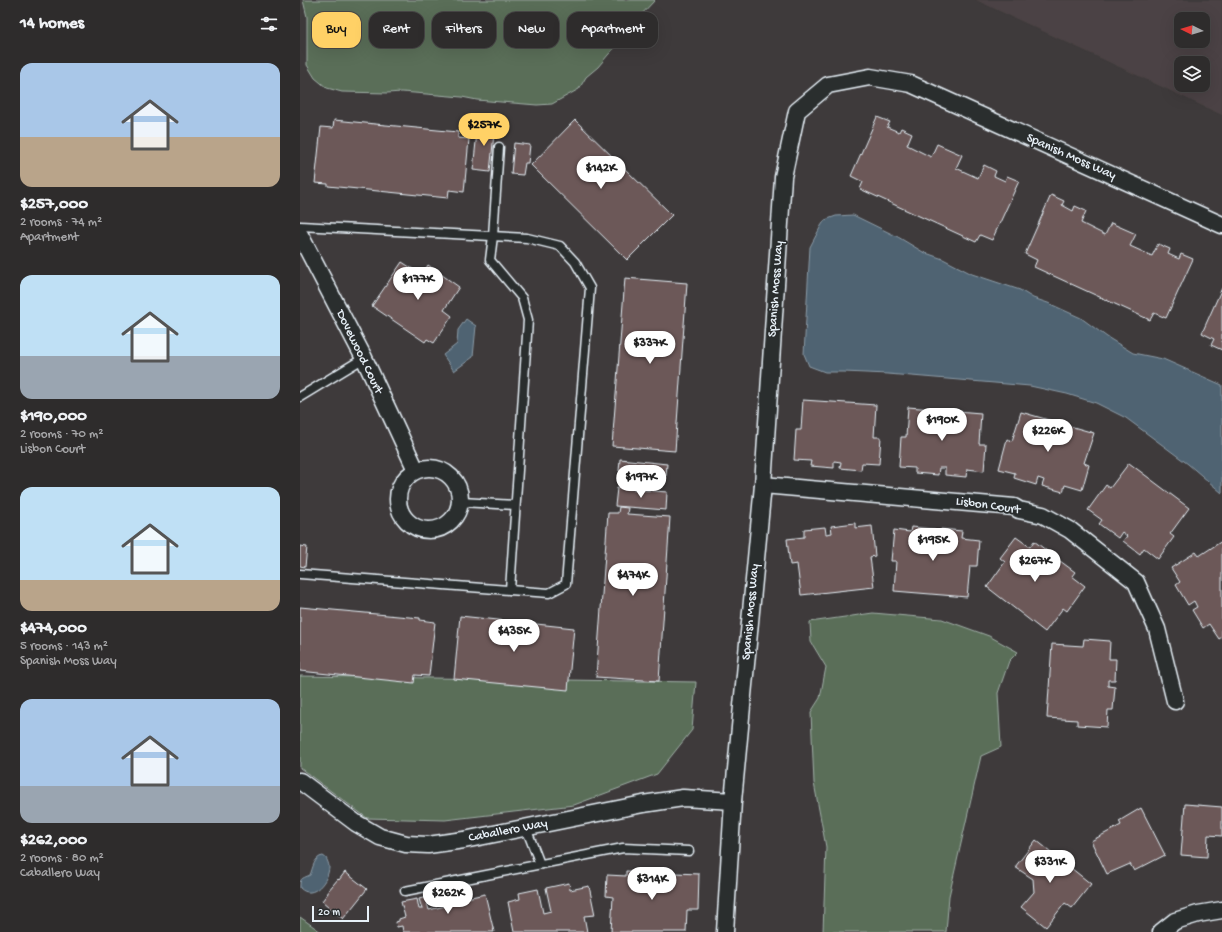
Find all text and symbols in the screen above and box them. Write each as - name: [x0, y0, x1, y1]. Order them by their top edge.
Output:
- chip: Buy: [312, 12, 361, 48]
- chip: Rent: [369, 12, 424, 48]
- chip: Filters: [432, 12, 496, 48]
- chip: New: [504, 12, 559, 48]
- chip: Apartment: [567, 12, 658, 48]
- north arrow: [1174, 12, 1210, 48]
- map controls: [1174, 12, 1210, 92]
- icon: filters: [258, 13, 280, 35]
- text: 14 homes: [20, 14, 84, 34]
- button: layers: [1174, 56, 1210, 92]
- icon: home: [114, 89, 186, 161]
- pin: $257K: [456, 113, 512, 147]
- text: $257K: [468, 118, 500, 133]
- street label: Spanish Moss Way: [1024, 131, 1119, 184]
- pin: $142K: [573, 156, 629, 190]
- text: $142K: [586, 161, 616, 176]
- text: $257,000: [20, 195, 88, 215]
- text: 2 rooms · 74 m²: [20, 215, 102, 230]
- text: Apartment: [20, 230, 79, 245]
- street label: Spanish Moss Way: [765, 240, 787, 338]
- pin: $177K: [390, 267, 446, 301]
- text: $177K: [402, 272, 434, 287]
- icon: home: [114, 301, 186, 373]
- street label: Dovewood Court: [332, 307, 387, 398]
- pin: $337K: [622, 331, 678, 365]
- text: $337K: [633, 336, 667, 351]
- text: $190,000: [20, 407, 87, 427]
- pin: $190K: [914, 408, 970, 442]
- text: $190K: [926, 413, 958, 428]
- pin: $226K: [1020, 419, 1076, 453]
- text: $226K: [1032, 424, 1064, 439]
- text: 2 rooms · 70 m²: [20, 427, 103, 442]
- text: Lisbon Court: [20, 442, 85, 457]
- pin: $197K: [613, 465, 669, 499]
- text: $197K: [625, 470, 657, 485]
- street label: Lisbon Court: [955, 494, 1023, 518]
- icon: home: [114, 513, 186, 585]
- pin: $195K: [905, 528, 961, 562]
- text: $195K: [917, 533, 949, 548]
- pin: $267K: [1007, 549, 1063, 583]
- text: $267K: [1019, 554, 1051, 569]
- pin: $474K: [605, 563, 661, 597]
- street label: Spanish Moss Way: [739, 563, 763, 661]
- text: $474K: [617, 568, 649, 583]
- text: $474,000: [20, 619, 87, 639]
- pin: $435K: [486, 619, 542, 653]
- text: $435K: [498, 624, 530, 639]
- text: 5 rooms · 143 m²: [20, 639, 108, 654]
- text: Spanish Moss Way: [20, 654, 117, 669]
- icon: home: [114, 725, 186, 797]
- street label: Caballero Way: [467, 816, 549, 846]
- text: $262,000: [20, 831, 87, 851]
- pin: $331K: [1022, 850, 1078, 884]
- text: 2 rooms · 80 m²: [20, 851, 104, 866]
- text: $331K: [1034, 855, 1066, 870]
- text: Caballero Way: [20, 866, 100, 881]
- pin: $314K: [624, 867, 680, 901]
- text: $314K: [636, 872, 668, 887]
- pin: $262K: [420, 881, 476, 915]
- text: $262K: [432, 886, 464, 901]
- scale bar: [312, 904, 369, 923]
- text: 20 m: [318, 907, 340, 919]

